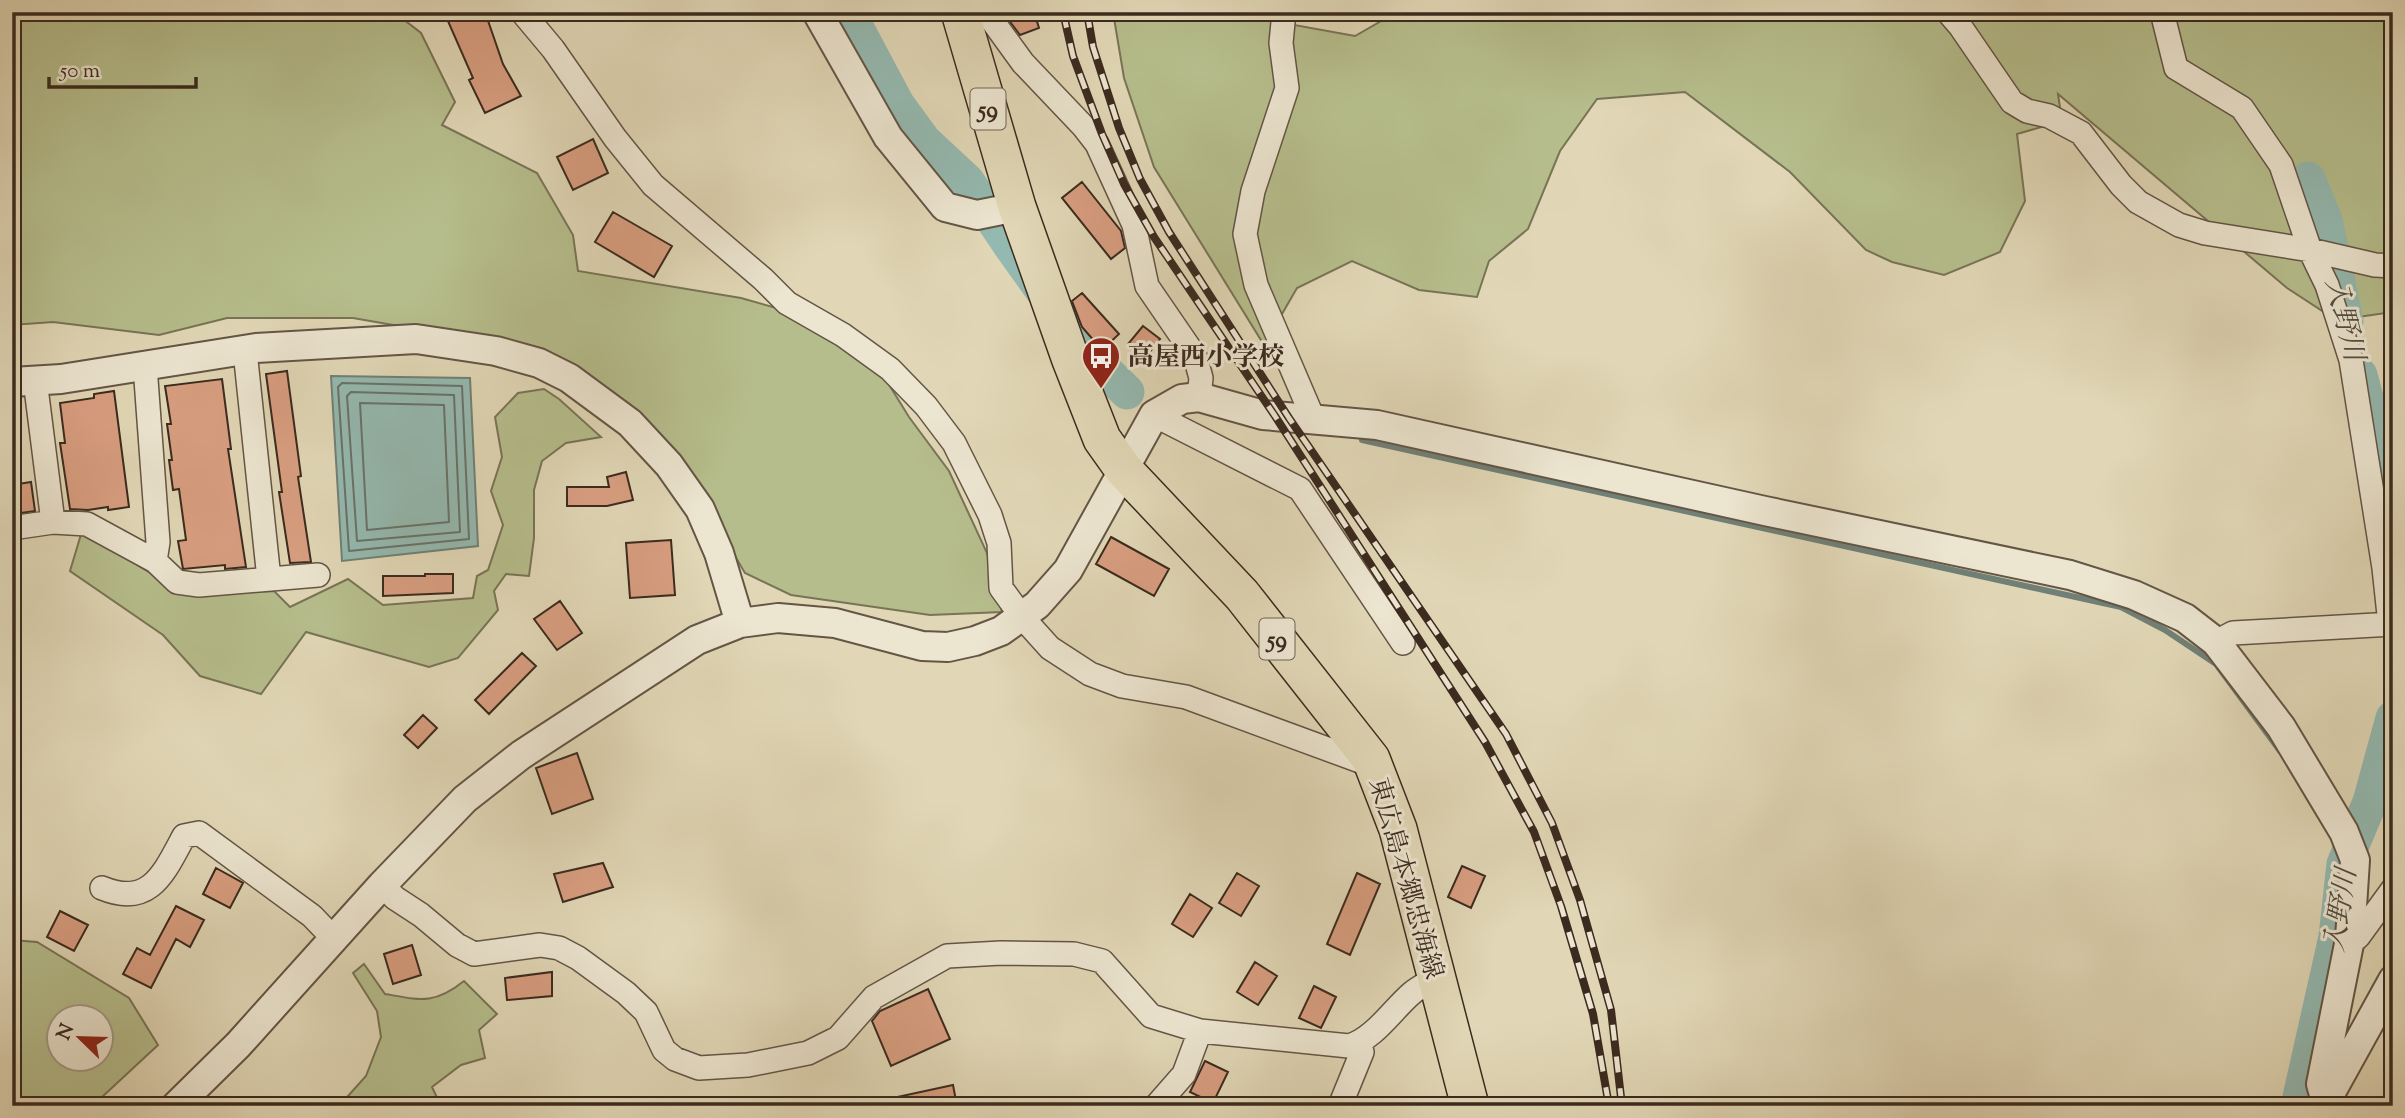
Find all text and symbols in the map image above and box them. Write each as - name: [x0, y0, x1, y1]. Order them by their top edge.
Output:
- scale bar: [49, 46, 196, 90]
- text: 50 m: [59, 57, 100, 87]
- road number: 59: [970, 88, 1006, 130]
- water label: 入野川: [2314, 274, 2373, 368]
- bus stop icon: 高屋西小学校: [1080, 335, 1122, 390]
- place label: 高屋西小学校: [1128, 340, 1284, 377]
- road number: 59: [1260, 618, 1294, 660]
- street label: 東広島本郷忠海線: [1358, 774, 1451, 984]
- water label: 入野川: [2316, 863, 2369, 955]
- north arrow: [46, 1002, 116, 1072]
- text: N: [51, 1020, 82, 1045]

